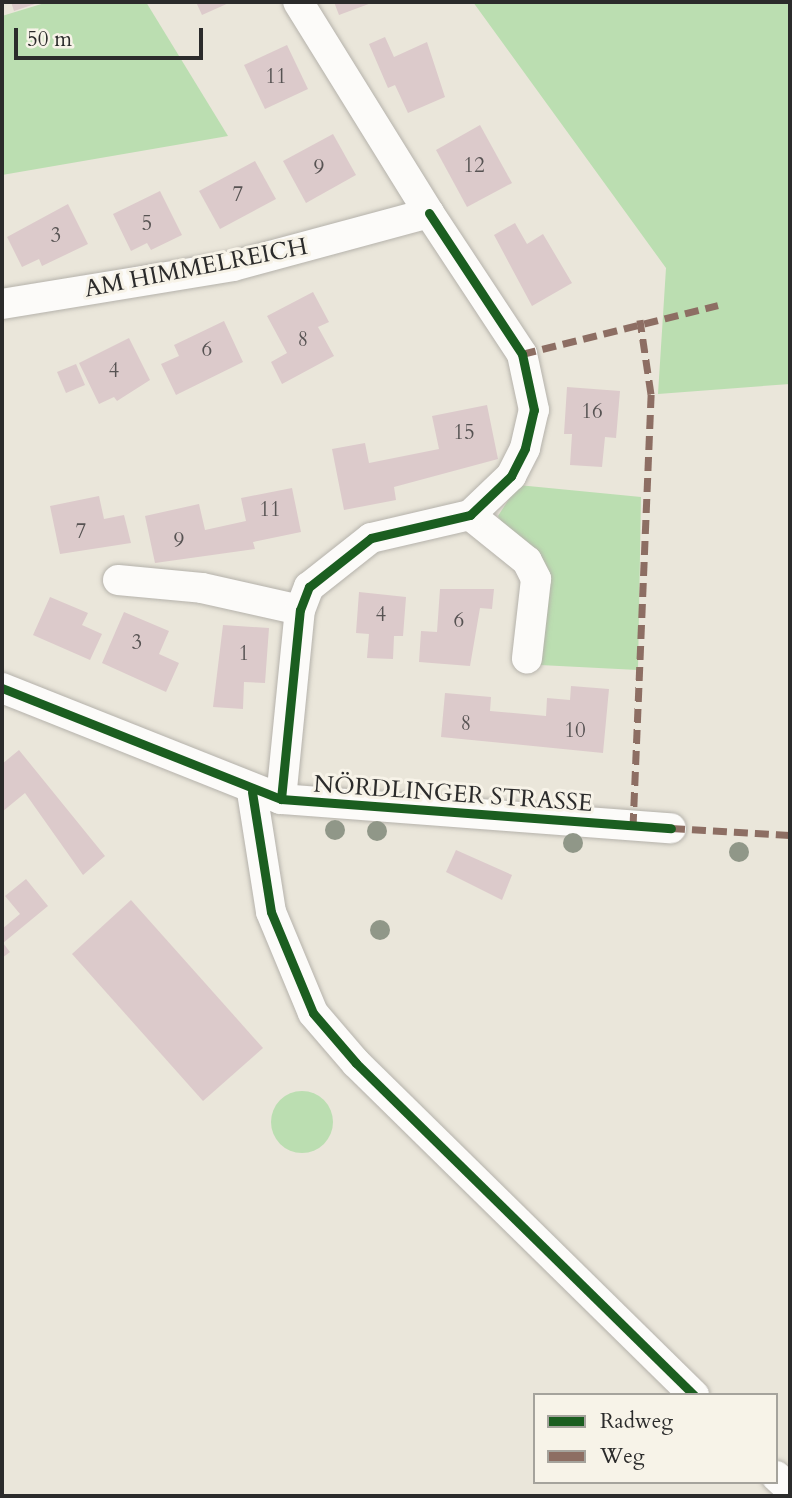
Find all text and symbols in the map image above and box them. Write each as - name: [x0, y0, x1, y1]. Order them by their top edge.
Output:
- scale bar: [18, 14, 206, 58]
- text: 50 m: [27, 25, 72, 54]
- house number: 11: [265, 64, 287, 90]
- house number: 12: [463, 153, 485, 179]
- house number: 9: [314, 155, 324, 181]
- house number: 7: [233, 182, 243, 208]
- house number: 5: [142, 211, 152, 237]
- house number: 3: [51, 223, 61, 249]
- street label: AM HIMMELREICH: [82, 232, 310, 304]
- house number: 8: [298, 327, 308, 353]
- house number: 6: [202, 337, 212, 363]
- house number: 4: [109, 358, 119, 384]
- house number: 16: [581, 399, 603, 425]
- house number: 15: [453, 420, 475, 446]
- house number: 11: [259, 497, 281, 523]
- house number: 7: [76, 519, 86, 545]
- house number: 9: [174, 528, 184, 554]
- house number: 4: [376, 602, 386, 628]
- house number: 6: [454, 608, 464, 634]
- house number: 3: [132, 630, 142, 656]
- house number: 1: [239, 641, 249, 667]
- house number: 8: [461, 711, 471, 737]
- house number: 10: [564, 718, 586, 744]
- street label: NÖRDLINGER STRASSE: [313, 770, 593, 818]
- legend: [533, 1393, 778, 1484]
- text: Radweg: [600, 1407, 673, 1436]
- text: Weg: [600, 1442, 645, 1471]

